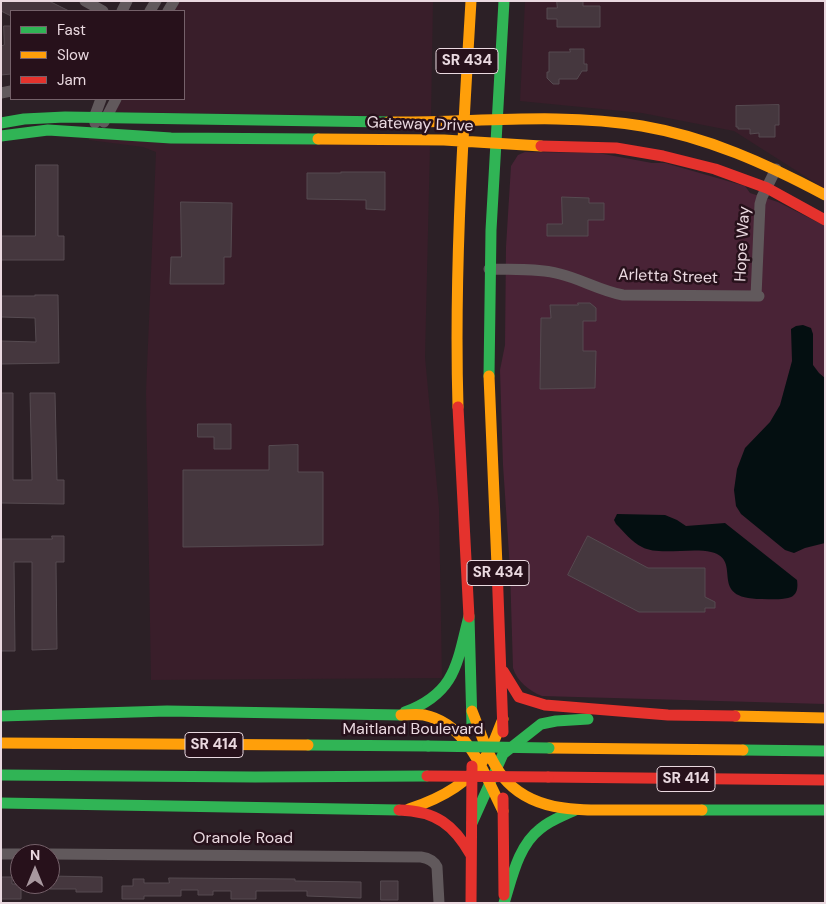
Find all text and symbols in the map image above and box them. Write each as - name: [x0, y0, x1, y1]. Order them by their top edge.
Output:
- legend: [10, 10, 185, 100]
- text: Fast: [57, 20, 86, 40]
- text: Slow: [57, 45, 89, 65]
- road number: SR 434: [436, 48, 498, 74]
- text: Jam: [57, 70, 86, 90]
- street label: Gateway Drive: [366, 114, 474, 136]
- street label: Hope Way: [731, 206, 755, 282]
- street label: Arletta Street: [618, 266, 718, 288]
- road number: SR 434: [467, 560, 529, 586]
- street label: Maitland Boulevard: [342, 720, 484, 740]
- road number: SR 414: [185, 732, 243, 758]
- road number: SR 414: [657, 766, 715, 792]
- street label: Oranole Road: [193, 829, 293, 849]
- north arrow: [10, 844, 60, 894]
- text: N: [30, 846, 40, 864]

